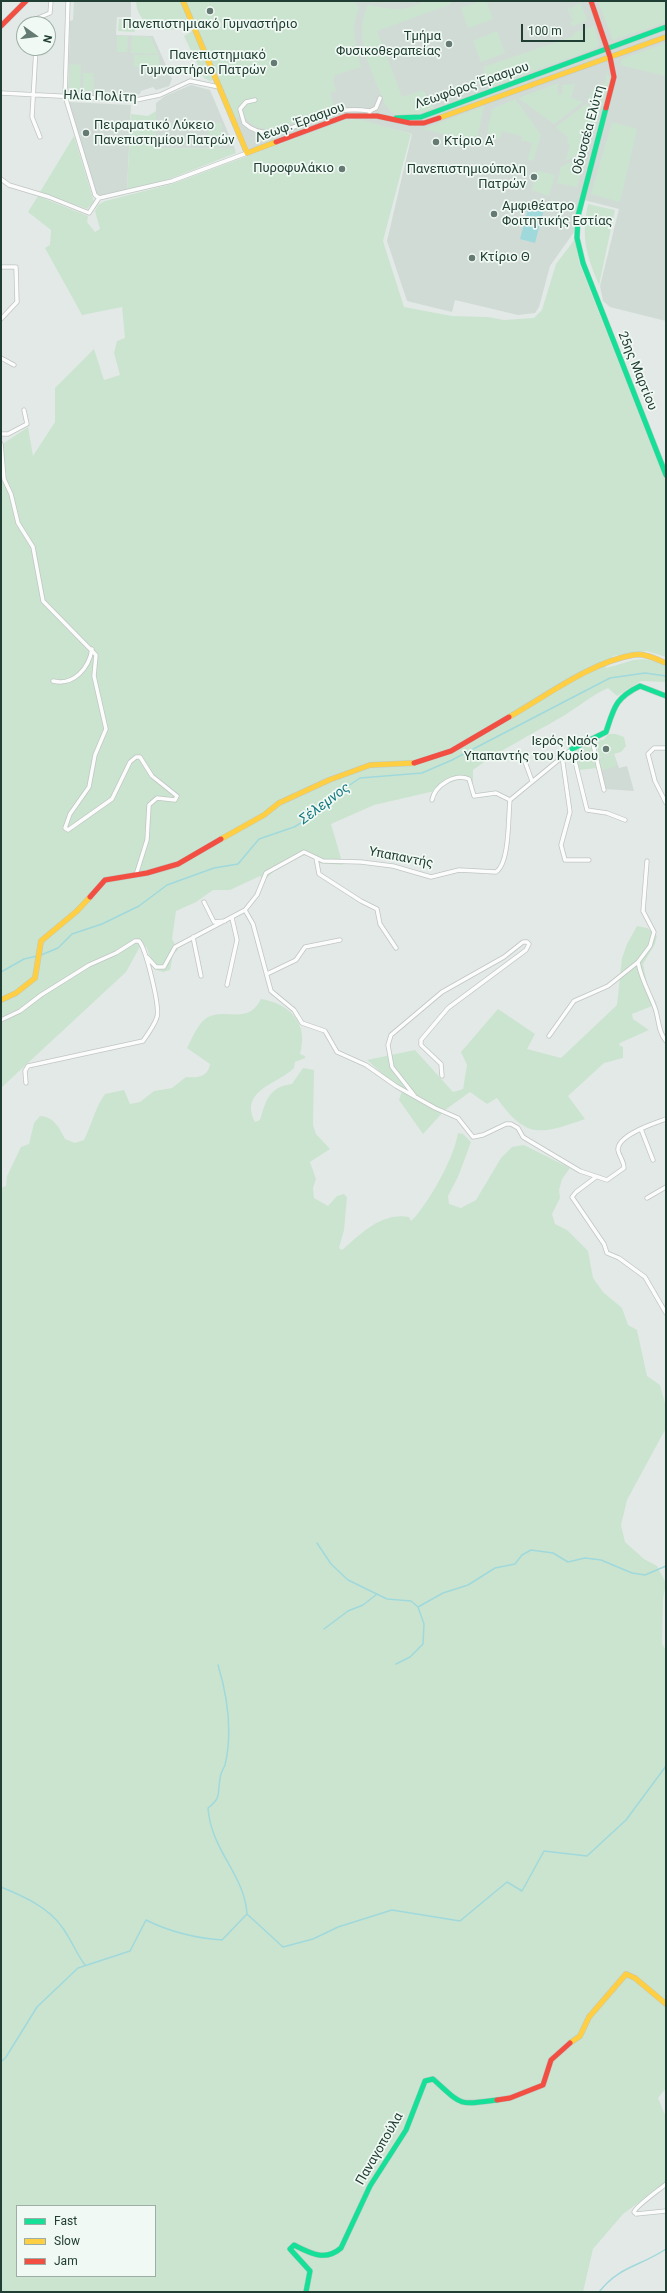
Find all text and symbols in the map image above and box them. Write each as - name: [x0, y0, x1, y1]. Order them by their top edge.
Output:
- marker: Πανεπιστημιακό Γυμναστήριο: [205, 6, 215, 16]
- north arrow: [16, 16, 56, 56]
- scale bar: [523, 16, 587, 42]
- place label: Πανεπιστημιακό Γυμναστήριο: [123, 17, 297, 33]
- text: 100 m: [528, 24, 562, 38]
- place label: Τμήμα Φυσικοθεραπείας: [336, 29, 441, 60]
- text: N: [40, 33, 54, 44]
- marker: Τμήμα Φυσικοθεραπείας: [444, 39, 454, 49]
- place label: Πανεπιστημιακό Γυμναστήριο Πατρών: [140, 48, 266, 79]
- marker: Πανεπιστημιακό Γυμναστήριο Πατρών: [269, 58, 279, 68]
- street label: Λεωφόρος Έρασμου: [413, 59, 531, 113]
- street label: Οδυσσέα Ελύτη: [570, 84, 608, 176]
- street label: Ηλία Πολίτη: [63, 88, 137, 106]
- street label: Λεωφ. Έρασμου: [253, 100, 347, 146]
- place label: Πειραματικό Λύκειο Πανεπιστημίου Πατρών: [94, 118, 234, 149]
- marker: Πειραματικό Λύκειο Πανεπιστημίου Πατρών: [81, 128, 91, 138]
- place label: Κτίριο Α': [444, 134, 495, 150]
- marker: Κτίριο Α': [431, 137, 441, 147]
- place label: Πυροφυλάκιο: [253, 161, 334, 177]
- place label: Πανεπιστημιούπολη Πατρών: [407, 162, 526, 193]
- marker: Πυροφυλάκιο: [337, 164, 347, 174]
- marker: Πανεπιστημιούπολη Πατρών: [529, 172, 539, 182]
- place label: Αμφιθέατρο Φοιτητικής Εστίας: [502, 199, 613, 230]
- marker: Αμφιθέατρο Φοιτητικής Εστίας: [489, 209, 499, 219]
- place label: Κτίριο Θ: [480, 250, 530, 266]
- marker: Κτίριο Θ: [467, 253, 477, 263]
- street label: 25ης Μαρτίου: [614, 329, 660, 413]
- place label: Ιερός Ναός Υπαπαντής του Κυρίου: [464, 734, 598, 765]
- marker: Ιερός Ναός Υπαπαντής του Κυρίου: [601, 744, 611, 754]
- water label: Σέλεμνος: [296, 779, 354, 829]
- street label: Υπαπαντής: [367, 844, 435, 872]
- street label: Παναγοπούλα: [353, 2110, 407, 2188]
- legend: [16, 2205, 156, 2277]
- text: Fast: [54, 2214, 77, 2228]
- text: Slow: [54, 2234, 80, 2248]
- text: Jam: [54, 2254, 78, 2268]

